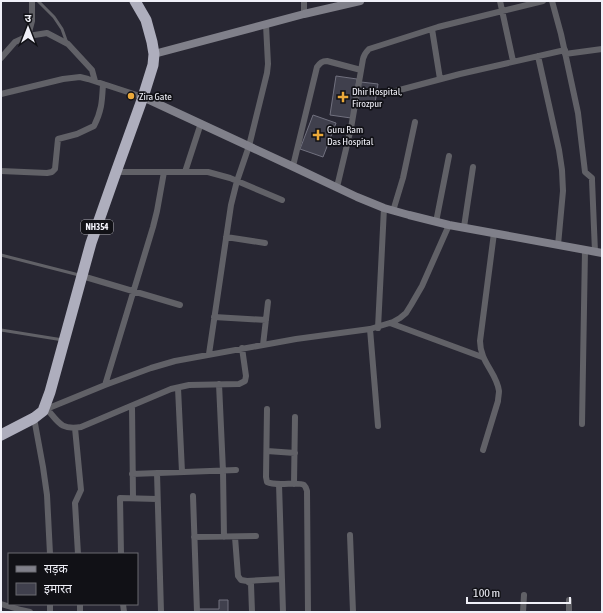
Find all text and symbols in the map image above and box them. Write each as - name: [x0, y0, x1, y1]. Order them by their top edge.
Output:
- north arrow: [8, 8, 48, 48]
- text: उ: [25, 12, 32, 24]
- place label: Dhir Hospital, Firozpur: [352, 86, 402, 109]
- marker: Zira Gate: [126, 91, 136, 101]
- place label: Zira Gate: [139, 91, 172, 102]
- marker: Dhir Hospital, Firozpur: [337, 91, 349, 103]
- place label: Guru Ram Das Hospital: [327, 124, 374, 147]
- marker: Guru Ram Das Hospital: [312, 129, 324, 141]
- road number: NH354: [81, 220, 113, 234]
- legend: [8, 553, 138, 605]
- text: सड़क: [44, 562, 69, 576]
- scale bar: [467, 579, 570, 605]
- text: इमारत: [44, 582, 73, 596]
- text: 100 m: [473, 586, 500, 600]

